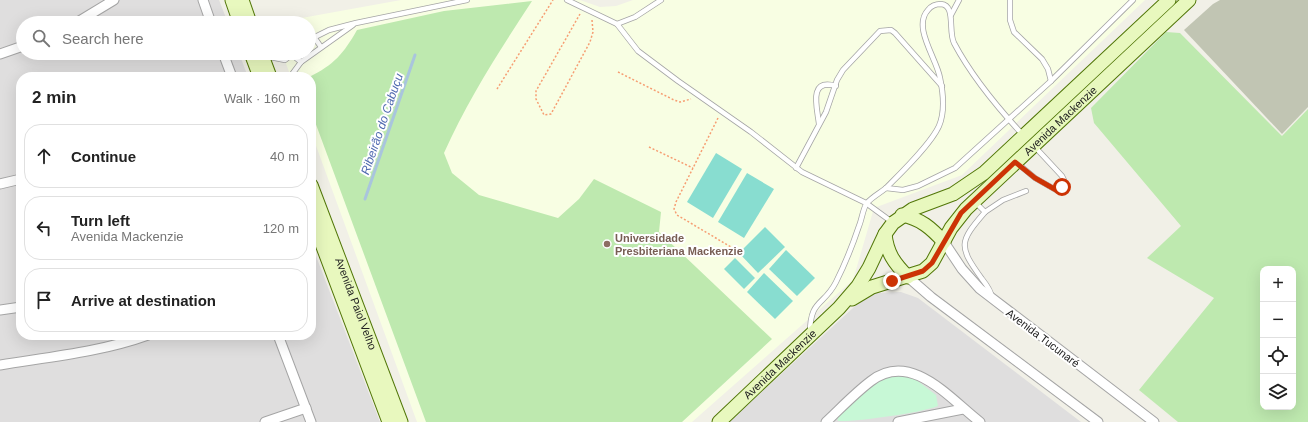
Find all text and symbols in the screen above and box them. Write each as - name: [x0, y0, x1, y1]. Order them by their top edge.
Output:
- search box: [16, 16, 316, 60]
- icon: search: [30, 27, 52, 49]
- text: Search here: [62, 30, 144, 47]
- water label: Ribeirão do Cabuçu: [358, 71, 406, 176]
- street label: Avenida Mackenzie: [1021, 84, 1099, 158]
- text: 2 min: [32, 88, 76, 107]
- text: Walk · 160 m: [224, 91, 300, 106]
- icon: ahead: [33, 145, 55, 167]
- text: Continue: [71, 148, 136, 165]
- text: 40 m: [270, 149, 299, 164]
- route start: [1053, 178, 1071, 196]
- text: Turn left: [71, 212, 130, 229]
- icon: left: [33, 217, 55, 239]
- text: 120 m: [263, 221, 299, 236]
- text: Avenida Mackenzie: [71, 229, 184, 244]
- place label: Universidade Presbiteriana Mackenzie: [615, 232, 743, 257]
- marker: Universidade Presbiteriana Mackenzie: [602, 239, 612, 249]
- street label: Avenida Paiol Velho: [333, 256, 379, 352]
- map controls: [1260, 266, 1296, 410]
- button: +: [1260, 266, 1296, 302]
- route end: [883, 272, 901, 290]
- icon: arrive: [33, 289, 55, 311]
- text: Arrive at destination: [71, 292, 216, 309]
- button: −: [1260, 302, 1296, 338]
- street label: Avenida Tucunaré: [1004, 307, 1082, 369]
- street label: Avenida Mackenzie: [741, 327, 819, 401]
- button: locate: [1260, 338, 1296, 374]
- button: layers: [1260, 374, 1296, 410]

